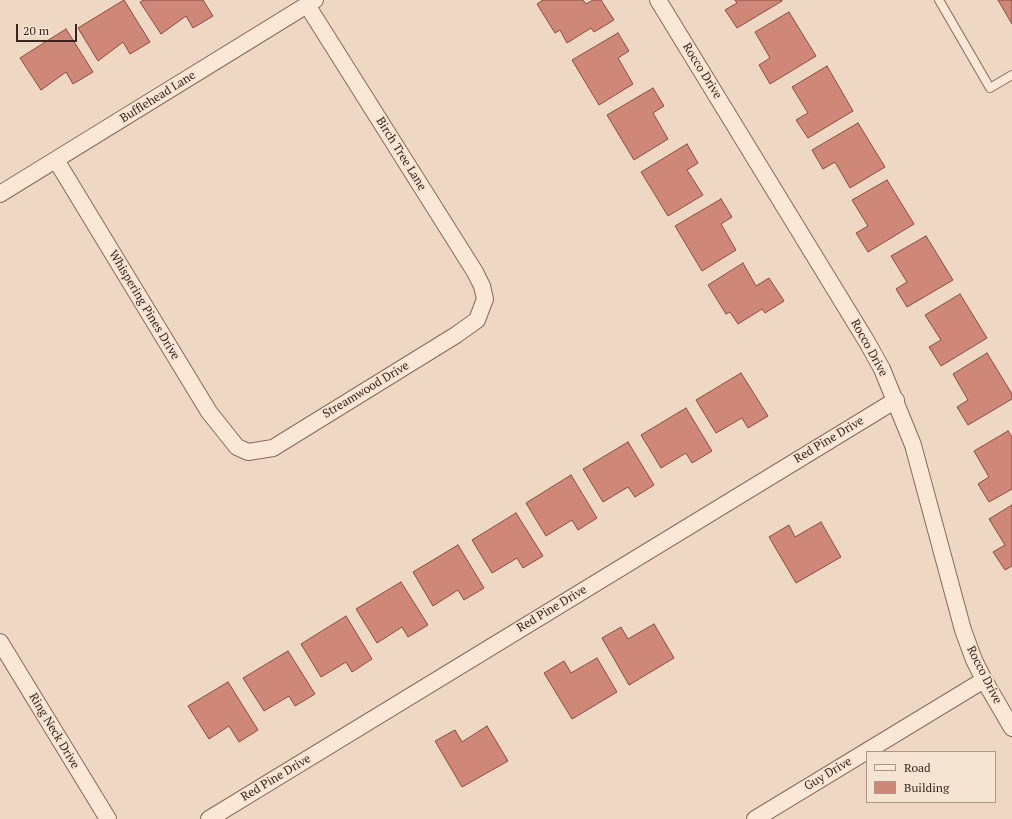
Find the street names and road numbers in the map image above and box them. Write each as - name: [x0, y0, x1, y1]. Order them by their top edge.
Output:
- street label: Rocco Drive: [679, 40, 725, 102]
- street label: Bufflehead Lane: [118, 68, 198, 126]
- street label: Birch Tree Lane: [373, 115, 429, 193]
- street label: Whispering Pines Drive: [106, 248, 182, 362]
- street label: Rocco Drive: [847, 317, 891, 379]
- street label: Streamwood Drive: [320, 359, 412, 421]
- street label: Red Pine Drive: [792, 414, 866, 466]
- street label: Red Pine Drive: [515, 583, 589, 635]
- street label: Rocco Drive: [963, 644, 1005, 706]
- street label: Ring Neck Drive: [26, 691, 82, 771]
- street label: Red Pine Drive: [239, 752, 313, 804]
- street label: Guy Drive: [802, 754, 854, 794]

